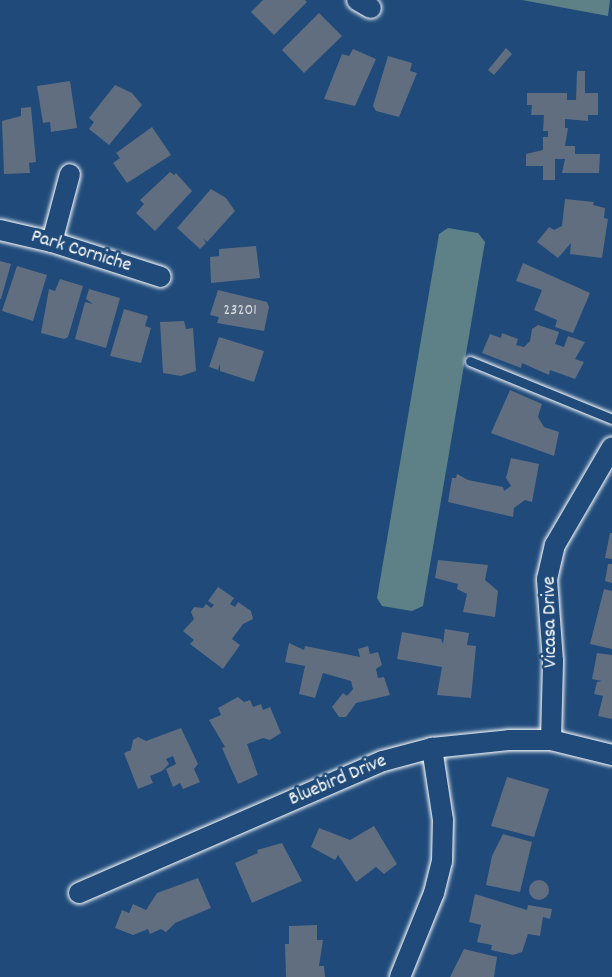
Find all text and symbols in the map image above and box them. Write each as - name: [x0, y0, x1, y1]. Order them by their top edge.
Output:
- street label: Park Corniche: [28, 225, 134, 279]
- house number: 23201: [223, 301, 257, 321]
- street label: Vicasa Drive: [538, 576, 564, 668]
- street label: Bluebird Drive: [285, 750, 391, 812]

